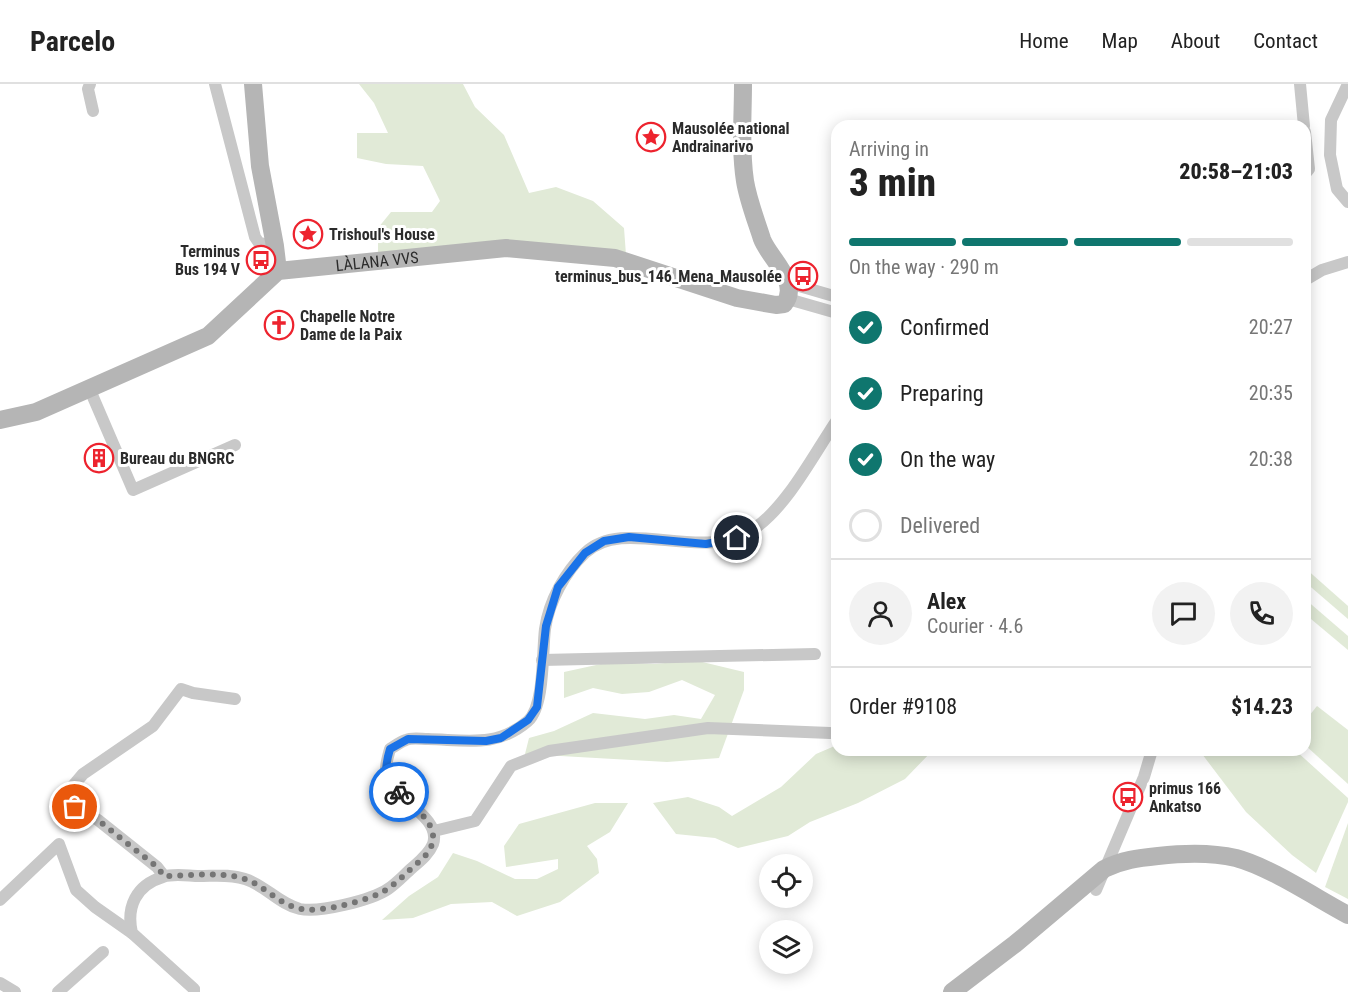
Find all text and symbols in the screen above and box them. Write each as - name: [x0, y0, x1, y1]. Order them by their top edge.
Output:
- text: Parcelo: [30, 25, 115, 58]
- text: Home: [1019, 29, 1069, 53]
- text: Map: [1102, 29, 1138, 53]
- text: About: [1171, 29, 1220, 53]
- text: Contact: [1253, 29, 1318, 53]
- place label: Mausolée national Andrainarivo: [672, 119, 790, 156]
- place icon: Mausolée national Andrainarivo: [635, 121, 667, 153]
- text: Arriving in: [849, 137, 929, 161]
- text: 20:58–21:03: [1179, 159, 1293, 184]
- text: 3 min: [849, 160, 936, 206]
- place icon: Trishoul's House: [292, 218, 324, 250]
- place label: Trishoul's House: [329, 225, 435, 244]
- place label: Terminus Bus 194 V: [175, 242, 241, 279]
- bus stop icon: Terminus Bus 194 V: [245, 244, 277, 276]
- street label: LÀLANA VVS: [335, 248, 419, 275]
- text: On the way · 290 m: [849, 255, 999, 279]
- bus stop icon: terminus_bus_146_Mena_Mausolée: [787, 260, 819, 292]
- place label: terminus_bus_146_Mena_Mausolée: [555, 267, 782, 286]
- place label: Chapelle Notre Dame de la Paix: [300, 307, 403, 344]
- church icon: Chapelle Notre Dame de la Paix: [263, 309, 295, 341]
- icon: check: [849, 311, 882, 344]
- text: Confirmed: [900, 315, 989, 340]
- text: 20:27: [1249, 315, 1293, 339]
- icon: check: [849, 377, 882, 410]
- text: Preparing: [900, 381, 984, 406]
- text: 20:35: [1249, 381, 1293, 405]
- building icon: Bureau du BNGRC: [83, 442, 115, 474]
- icon: check: [849, 443, 882, 476]
- text: On the way: [900, 447, 995, 472]
- text: 20:38: [1249, 447, 1293, 471]
- place label: Bureau du BNGRC: [120, 449, 234, 468]
- pin: [711, 512, 762, 563]
- text: Delivered: [900, 513, 980, 538]
- icon: home: [720, 521, 753, 554]
- button: person: [849, 582, 912, 645]
- button: chat: [1152, 582, 1215, 645]
- button: phone: [1230, 582, 1293, 645]
- text: Alex: [927, 589, 966, 614]
- text: Courier · 4.6: [927, 614, 1023, 638]
- text: Order #9108: [849, 694, 957, 719]
- text: $14.23: [1231, 694, 1293, 719]
- courier: [369, 762, 429, 822]
- icon: bike: [383, 776, 416, 809]
- place label: primus 166 Ankatso: [1149, 779, 1221, 816]
- pin: [49, 781, 100, 832]
- bus stop icon: primus 166 Ankatso: [1112, 781, 1144, 813]
- icon: bag: [58, 790, 91, 823]
- map controls: [759, 854, 813, 974]
- button: locate: [759, 854, 813, 908]
- button: layers: [759, 920, 813, 974]

